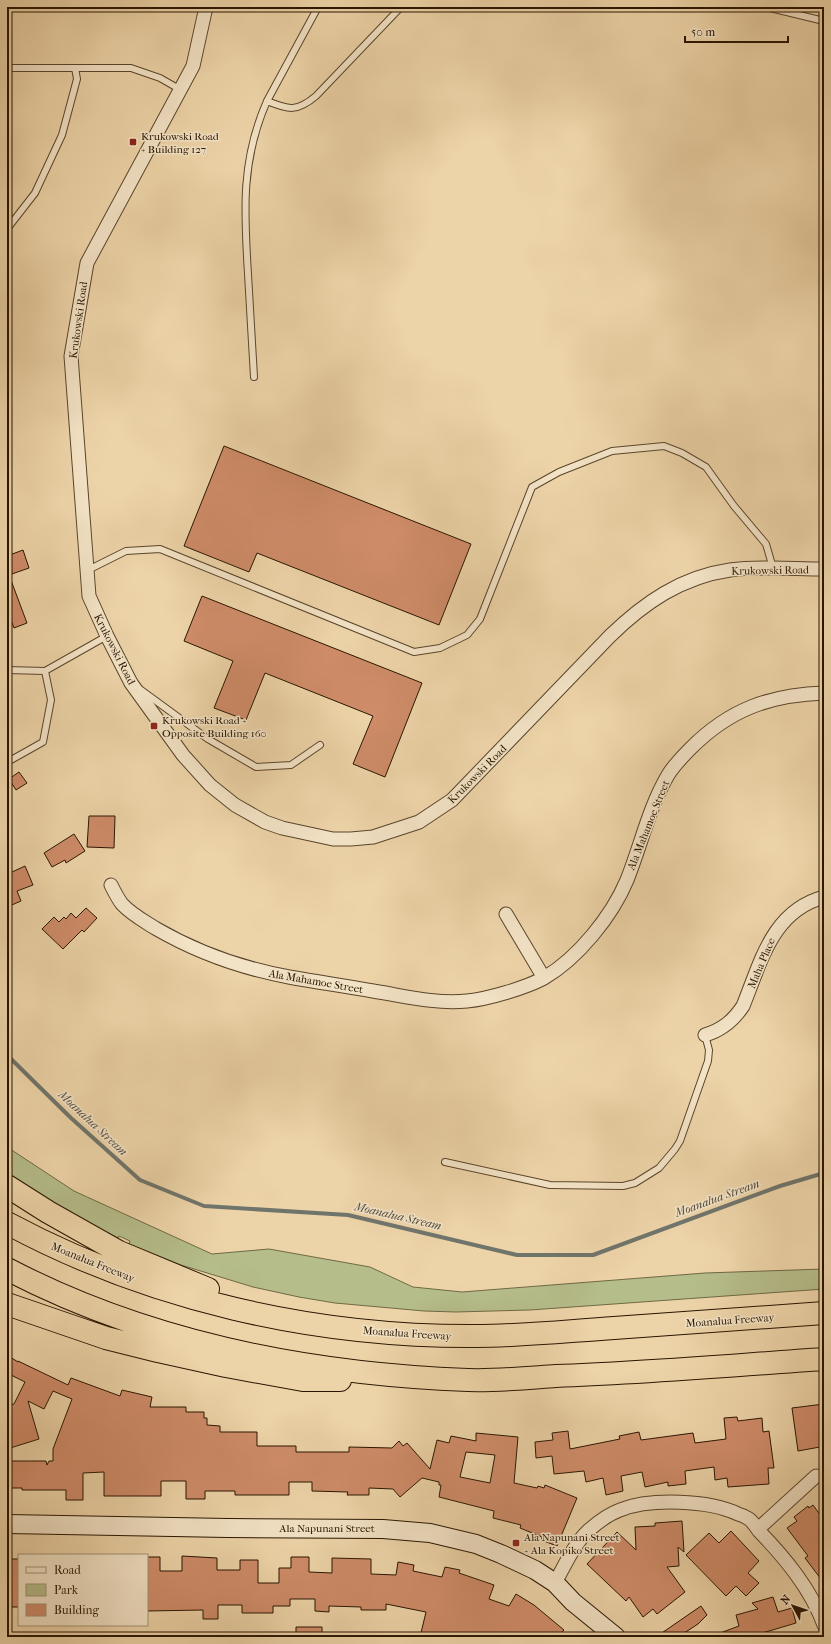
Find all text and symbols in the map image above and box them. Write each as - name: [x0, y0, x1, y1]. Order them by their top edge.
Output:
- scale bar: [685, 18, 788, 44]
- text: 50 m: [691, 25, 715, 39]
- place label: Krukowski Road + Building 127: [141, 130, 220, 156]
- marker: Krukowski Road + Building 127: [128, 137, 138, 147]
- street label: Krukowski Road: [67, 280, 90, 359]
- street label: Krukowski Road: [731, 563, 810, 578]
- street label: Krukowski Road: [91, 612, 138, 688]
- place label: Krukowski Road + Opposite Building 160: [162, 714, 267, 740]
- marker: Krukowski Road + Opposite Building 160: [149, 721, 159, 731]
- street label: Krukowski Road: [445, 742, 510, 806]
- street label: Ala Mahamoe Street: [624, 778, 672, 873]
- street label: Maha Place: [745, 935, 778, 991]
- street label: Ala Mahamoe Street: [267, 967, 364, 996]
- water label: Moanalua Stream: [55, 1087, 131, 1159]
- water label: Moanalua Stream: [672, 1176, 762, 1220]
- water label: Moanalua Stream: [352, 1199, 443, 1233]
- street label: Moanalua Freeway: [49, 1240, 137, 1286]
- street label: Moanalua Freeway: [685, 1311, 776, 1330]
- street label: Moanalua Freeway: [362, 1324, 453, 1343]
- street label: Ala Napunani Street: [278, 1522, 375, 1535]
- place label: Ala Napunani Street + Ala Kopiko Street: [523, 1531, 620, 1557]
- marker: Ala Napunani Street + Ala Kopiko Street: [511, 1538, 521, 1548]
- legend: [18, 1554, 148, 1626]
- text: Road: [54, 1563, 81, 1577]
- text: Park: [54, 1583, 79, 1597]
- north arrow: [773, 1586, 813, 1626]
- text: N: [778, 1592, 794, 1607]
- text: Building: [54, 1603, 99, 1617]

